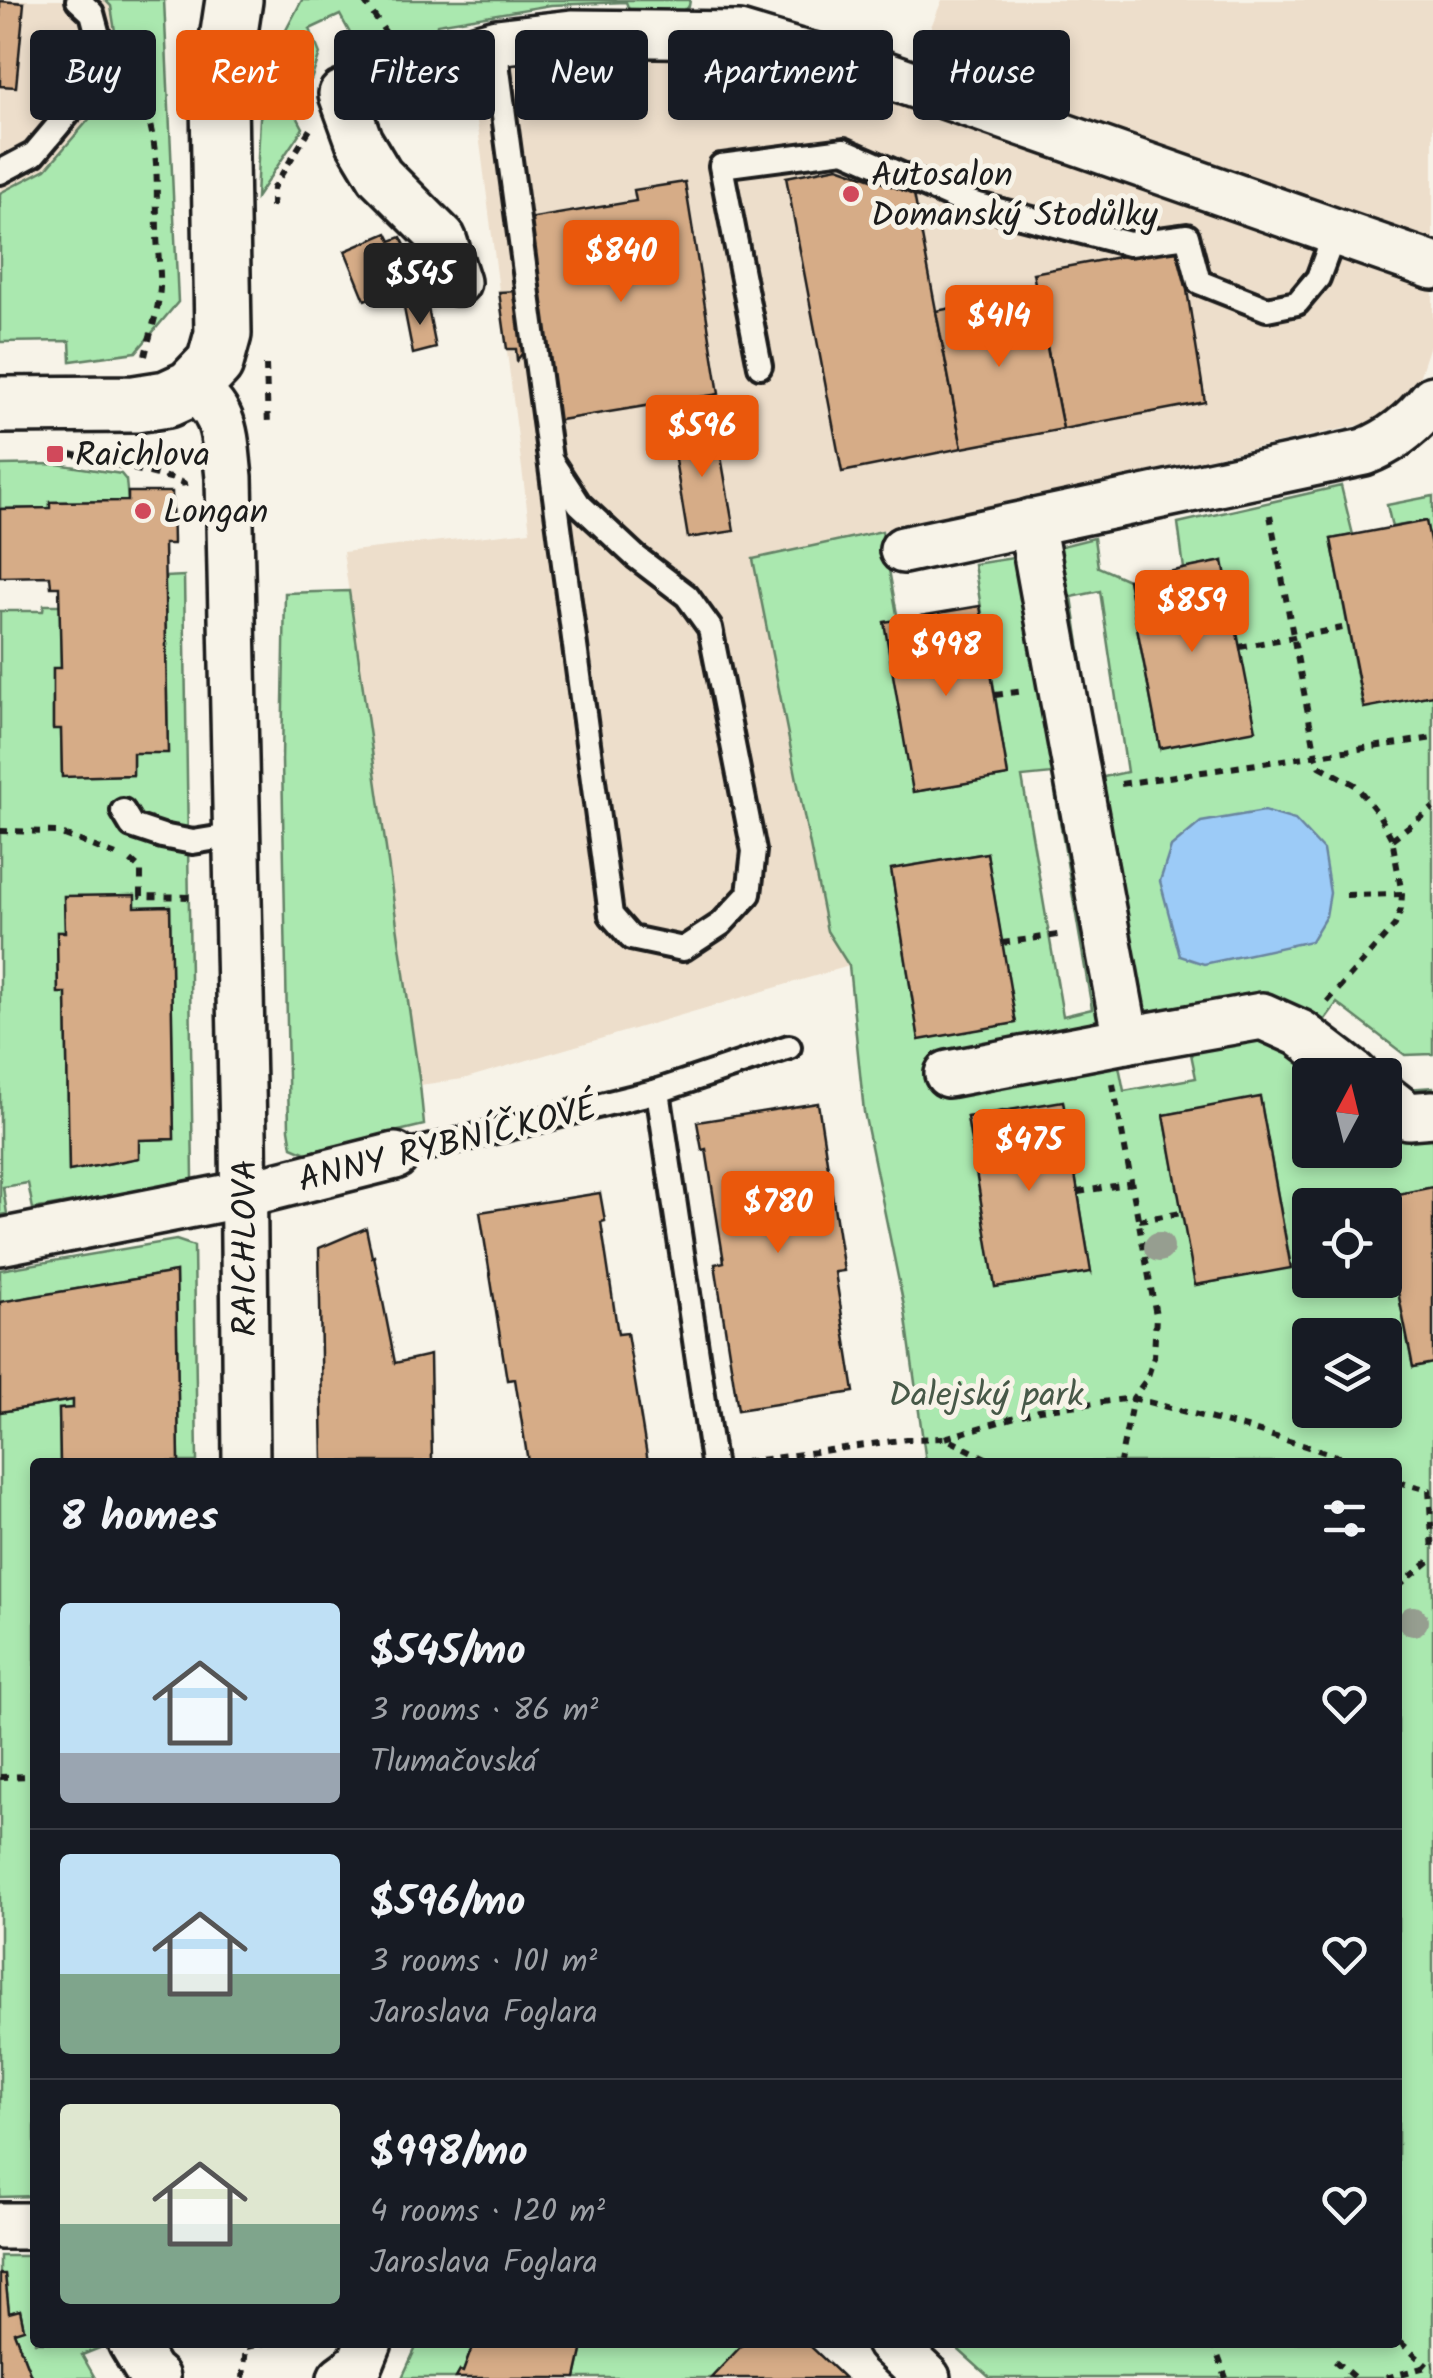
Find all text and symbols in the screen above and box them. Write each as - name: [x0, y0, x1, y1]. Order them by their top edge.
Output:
- chip: Buy: [30, 30, 156, 120]
- chip: Rent: [176, 30, 314, 120]
- chip: Filters: [334, 30, 495, 120]
- chip: New: [515, 30, 648, 120]
- chip: Apartment: [668, 30, 893, 120]
- chip: House: [913, 30, 1070, 120]
- place label: Autosalon Domanský Stodůlky: [871, 149, 1158, 245]
- marker: Autosalon Domanský Stodůlky: [840, 183, 862, 205]
- pin: $840: [562, 220, 680, 305]
- text: $840: [585, 227, 657, 278]
- pin: $545: [361, 243, 479, 328]
- text: $545: [386, 250, 454, 301]
- pin: $414: [940, 285, 1058, 370]
- text: $414: [967, 292, 1031, 343]
- pin: $596: [643, 395, 761, 480]
- text: $596: [668, 402, 736, 453]
- place label: Raichlova: [75, 429, 210, 485]
- marker: Raichlova: [44, 443, 66, 465]
- place label: Longan: [163, 486, 268, 542]
- marker: Longan: [132, 500, 154, 522]
- pin: $859: [1133, 570, 1251, 655]
- text: $859: [1157, 577, 1227, 628]
- pin: $998: [887, 614, 1005, 699]
- text: $998: [911, 621, 981, 672]
- north arrow: [1292, 1058, 1402, 1168]
- map controls: [1292, 1058, 1402, 1428]
- street label: ANNY RYBNÍČKOVÉ: [293, 1081, 604, 1210]
- pin: $475: [970, 1109, 1088, 1194]
- text: $475: [995, 1116, 1063, 1167]
- street label: RAICHLOVA: [219, 1159, 275, 1337]
- pin: $780: [719, 1171, 837, 1256]
- text: $780: [743, 1178, 813, 1229]
- button: locate: [1292, 1188, 1402, 1298]
- button: layers: [1292, 1318, 1402, 1428]
- park label: Dalejský park: [888, 1369, 1084, 1425]
- text: 8 homes: [60, 1485, 218, 1552]
- icon: filters: [1317, 1491, 1372, 1546]
- text: $545/mo: [370, 1619, 526, 1686]
- icon: home: [140, 1643, 260, 1763]
- icon: heart: [1317, 1676, 1372, 1731]
- text: 3 rooms · 86 m²: [370, 1686, 598, 1737]
- text: Tlumačovská: [370, 1737, 537, 1788]
- text: $596/mo: [370, 1870, 526, 1937]
- icon: home: [140, 1894, 260, 2014]
- icon: heart: [1317, 1927, 1372, 1982]
- text: 3 rooms · 101 m²: [370, 1937, 597, 1988]
- text: Jaroslava Foglara: [370, 1988, 598, 2039]
- text: $998/mo: [370, 2120, 528, 2187]
- icon: home: [140, 2144, 260, 2264]
- icon: heart: [1317, 2177, 1372, 2232]
- text: 4 rooms · 120 m²: [370, 2187, 605, 2238]
- text: Jaroslava Foglara: [370, 2238, 598, 2289]

